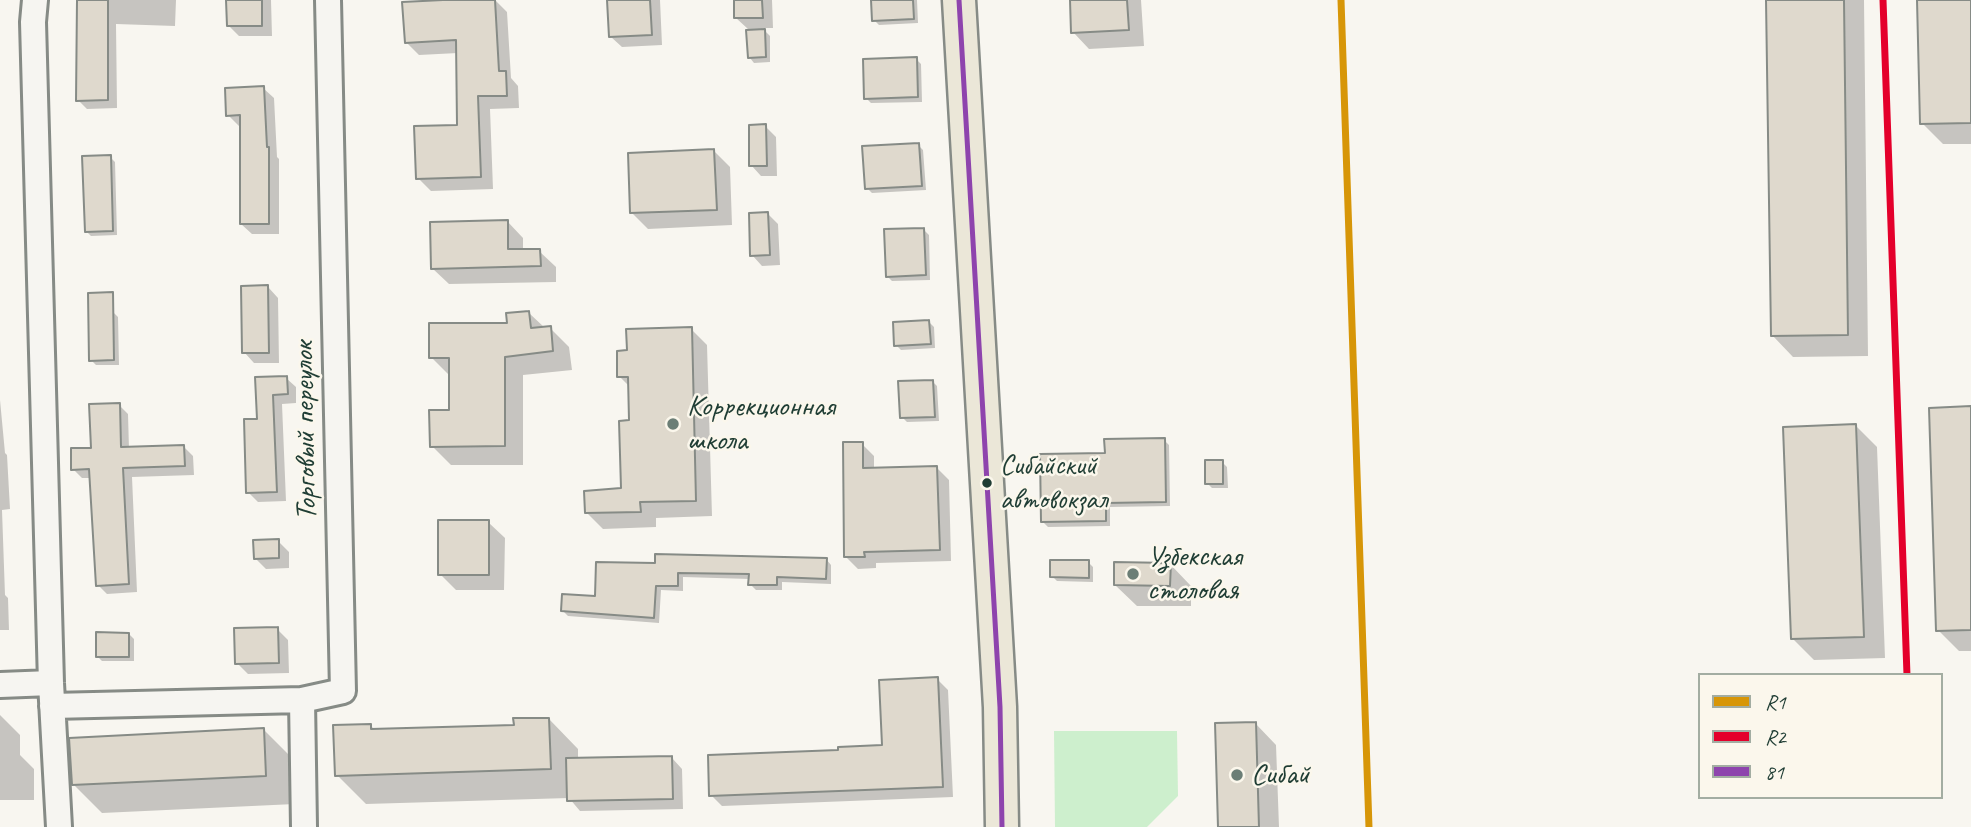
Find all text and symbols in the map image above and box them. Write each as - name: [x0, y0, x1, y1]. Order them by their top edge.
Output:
- street label: Торговый переулок: [286, 341, 326, 521]
- place label: Коррекционная школа: [687, 389, 835, 460]
- marker: Коррекционная школа: [665, 416, 681, 432]
- place label: Сибайский автовокзал: [1000, 450, 1107, 516]
- marker: Сибайский автовокзал: [980, 476, 994, 490]
- place label: Узбекская столовая: [1147, 539, 1242, 610]
- marker: Узбекская столовая: [1125, 566, 1141, 582]
- legend: [1698, 673, 1943, 799]
- text: R1: [1765, 689, 1786, 715]
- text: R2: [1765, 724, 1786, 750]
- place label: Сибай: [1251, 757, 1309, 793]
- text: 81: [1765, 759, 1784, 785]
- marker: Сибай: [1229, 767, 1245, 783]

